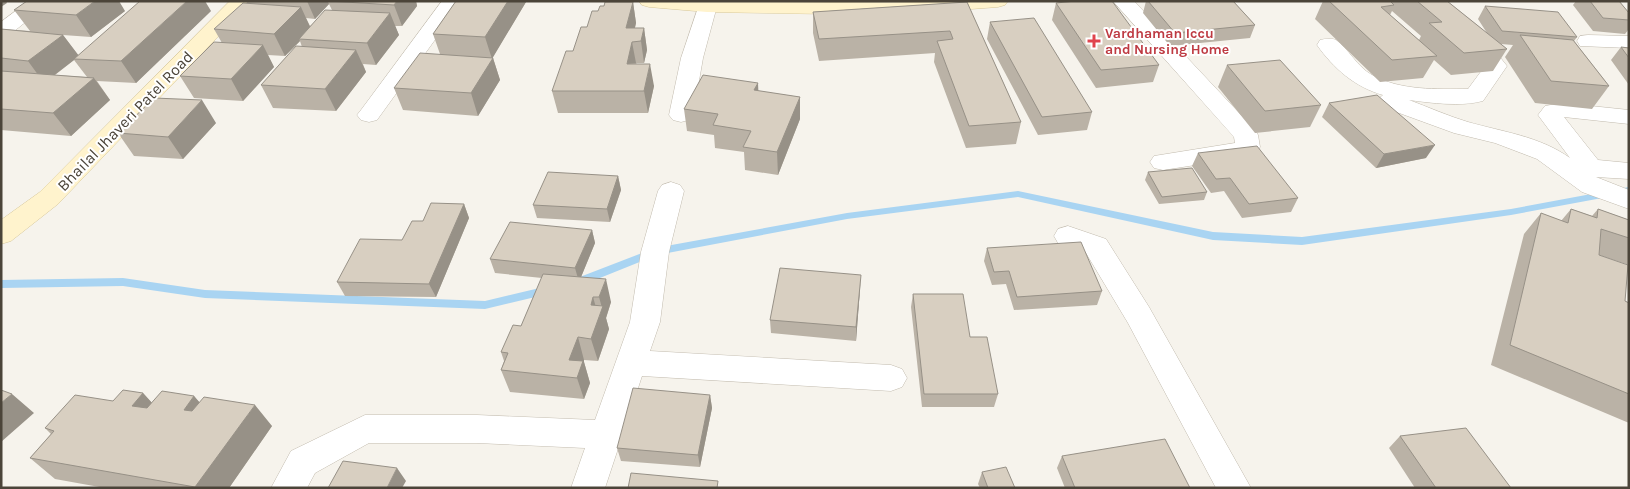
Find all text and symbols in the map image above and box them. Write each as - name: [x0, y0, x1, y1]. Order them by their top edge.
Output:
- place label: Vardhaman Iccu and Nursing Home: [1105, 25, 1229, 58]
- marker: Vardhaman Iccu and Nursing Home: [1087, 34, 1101, 48]
- street label: Bhailal Jhaveri Patel Road: [53, 47, 197, 195]

